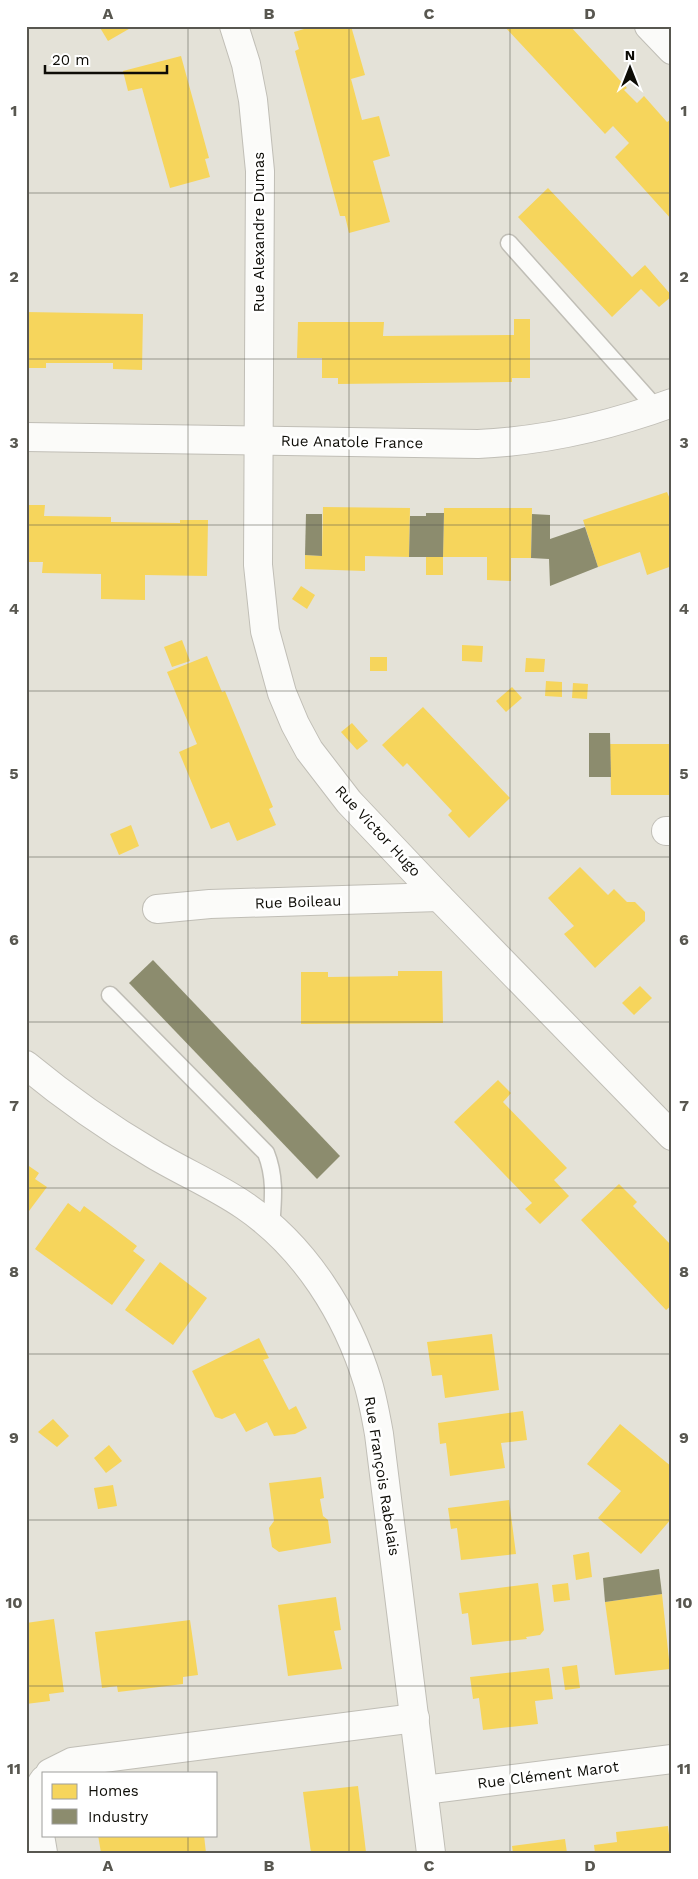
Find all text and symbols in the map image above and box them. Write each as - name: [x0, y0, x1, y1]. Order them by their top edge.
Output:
- text: A: [103, 4, 114, 23]
- text: B: [264, 4, 275, 23]
- text: C: [424, 4, 435, 23]
- text: D: [584, 4, 596, 23]
- scale bar: [45, 42, 168, 74]
- north arrow: [606, 42, 656, 92]
- text: N: [625, 47, 635, 63]
- text: 20 m: [52, 51, 90, 69]
- text: 1: [11, 101, 17, 120]
- text: 1: [681, 101, 687, 120]
- street label: Rue Alexandre Dumas: [250, 152, 268, 312]
- text: 2: [9, 267, 19, 286]
- text: 2: [679, 267, 689, 286]
- street label: Rue Anatole France: [281, 432, 423, 452]
- text: 3: [9, 433, 19, 452]
- text: 3: [679, 433, 689, 452]
- text: 4: [9, 599, 19, 618]
- text: 4: [679, 599, 689, 618]
- text: 5: [9, 764, 19, 783]
- text: 5: [679, 764, 689, 783]
- street label: Rue Victor Hugo: [331, 782, 425, 880]
- street label: Rue Boileau: [254, 891, 342, 913]
- text: 6: [9, 930, 19, 949]
- text: 6: [679, 930, 689, 949]
- text: 7: [9, 1096, 19, 1115]
- text: 7: [679, 1096, 689, 1115]
- text: 8: [9, 1262, 19, 1281]
- text: 8: [679, 1262, 689, 1281]
- street label: Rue François Rabelais: [361, 1395, 403, 1557]
- text: 9: [9, 1428, 19, 1447]
- text: 9: [679, 1428, 689, 1447]
- text: 10: [5, 1593, 23, 1612]
- text: 10: [675, 1593, 693, 1612]
- street label: Rue Clément Marot: [476, 1757, 620, 1793]
- text: 11: [7, 1759, 21, 1778]
- text: 11: [677, 1759, 691, 1778]
- legend: [42, 1772, 218, 1836]
- text: Homes: [88, 1782, 139, 1800]
- text: Industry: [88, 1808, 149, 1826]
- text: A: [103, 1856, 114, 1875]
- text: B: [264, 1856, 275, 1875]
- text: C: [424, 1856, 435, 1875]
- text: D: [584, 1856, 596, 1875]

